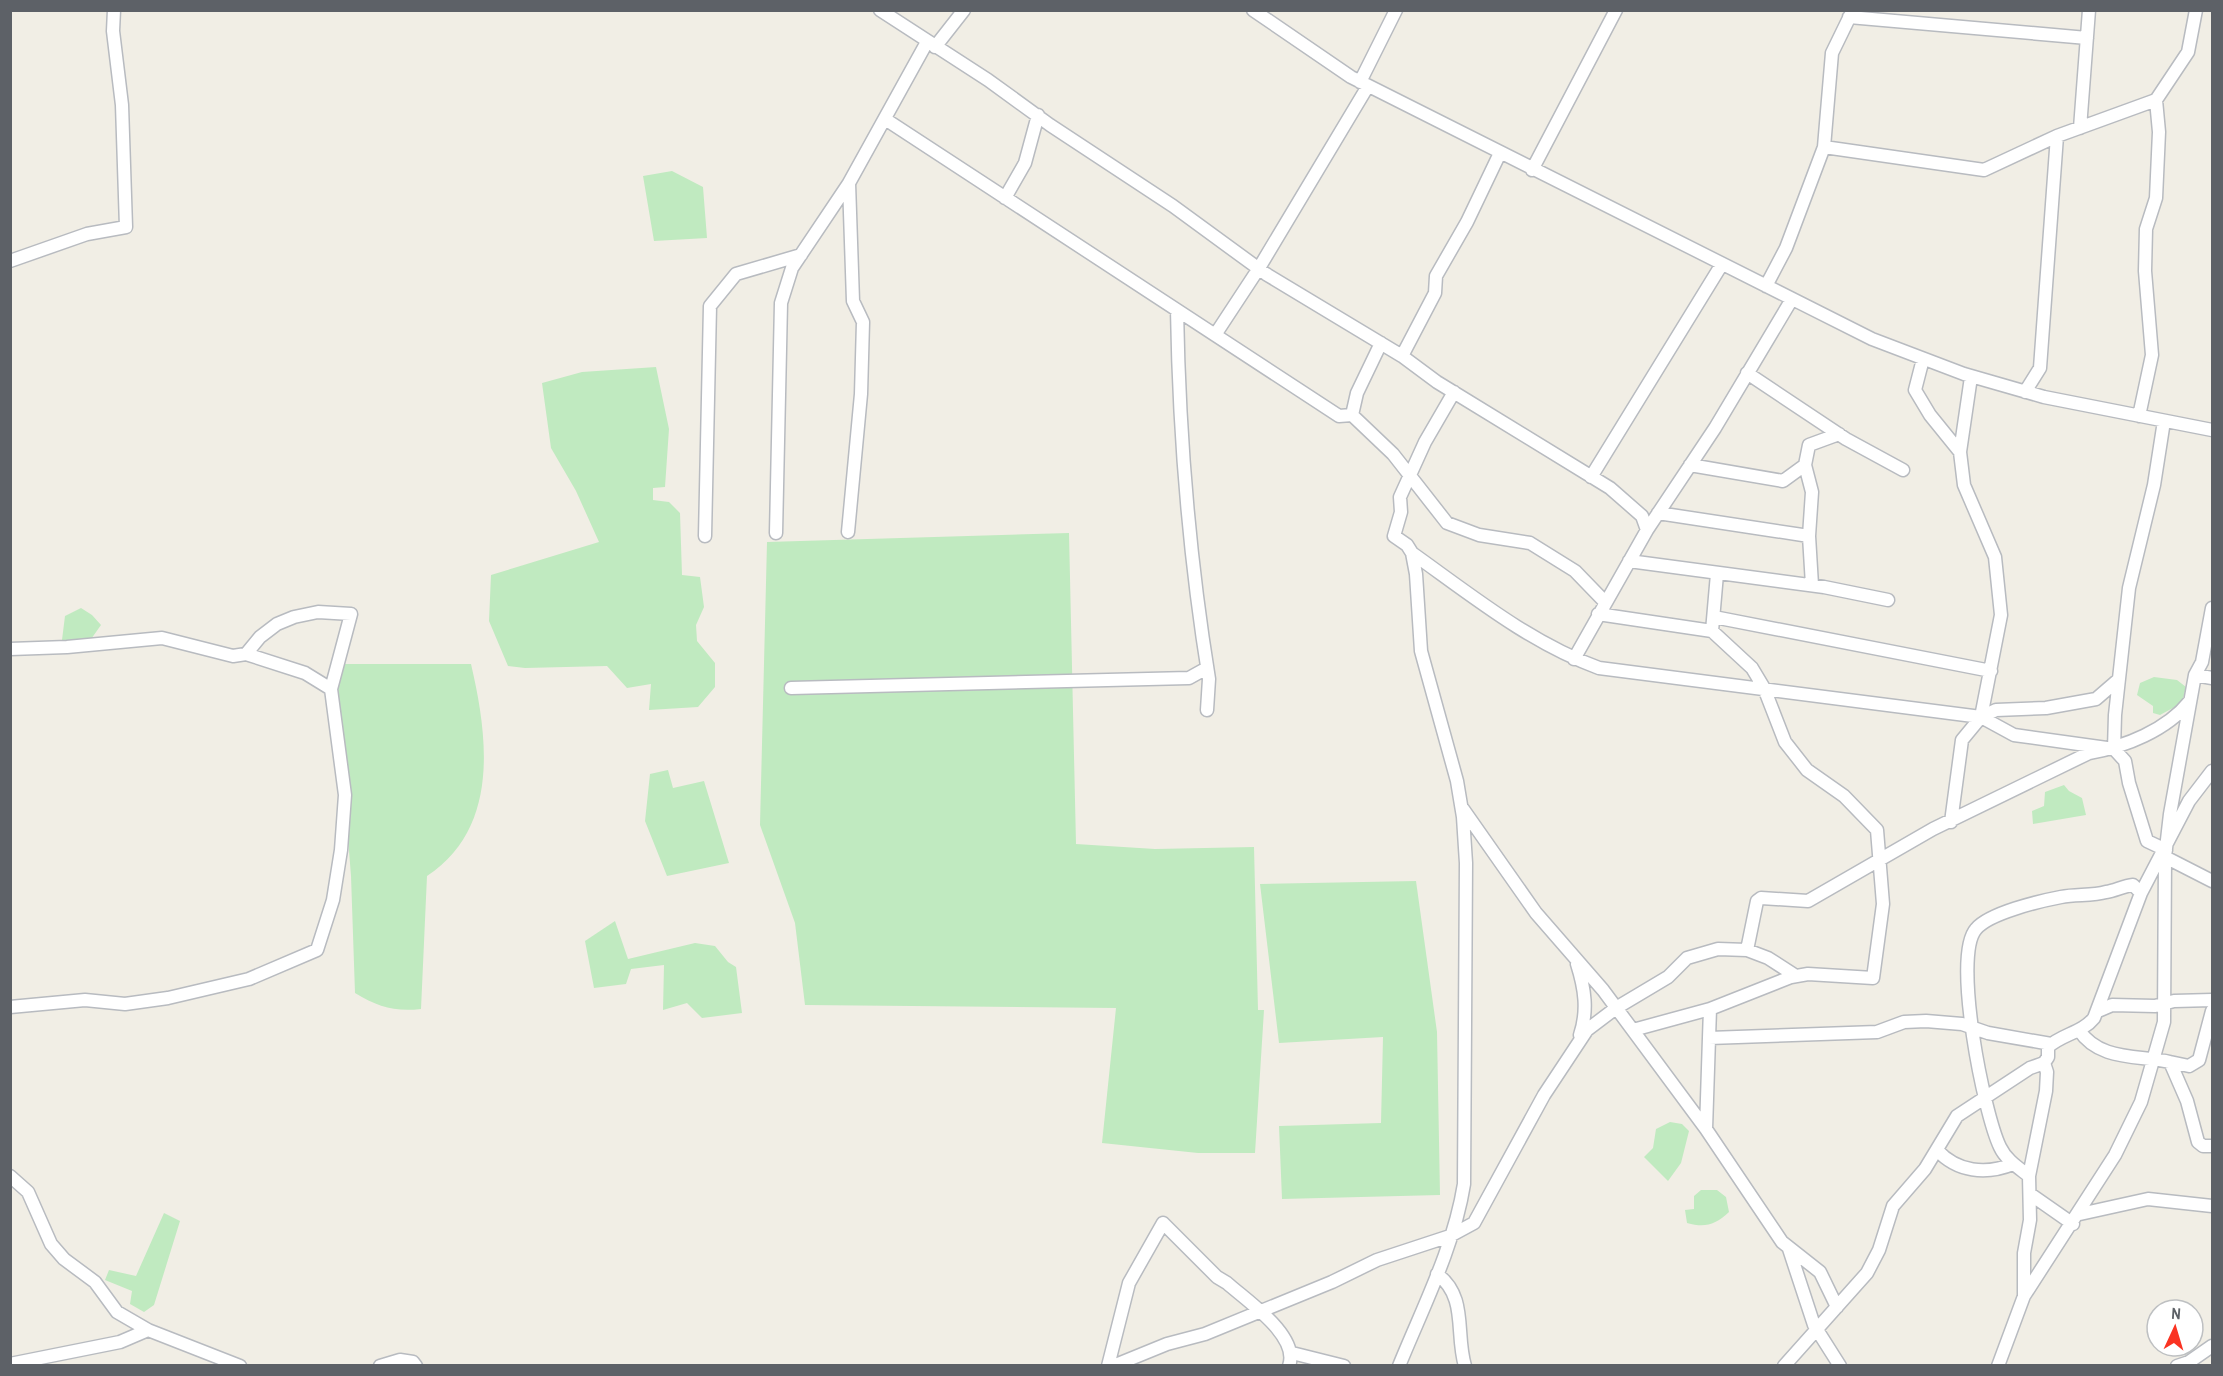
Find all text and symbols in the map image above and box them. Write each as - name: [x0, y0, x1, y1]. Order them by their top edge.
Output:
- north arrow: [2145, 1298, 2205, 1358]
- text: N: [2171, 1302, 2182, 1324]

